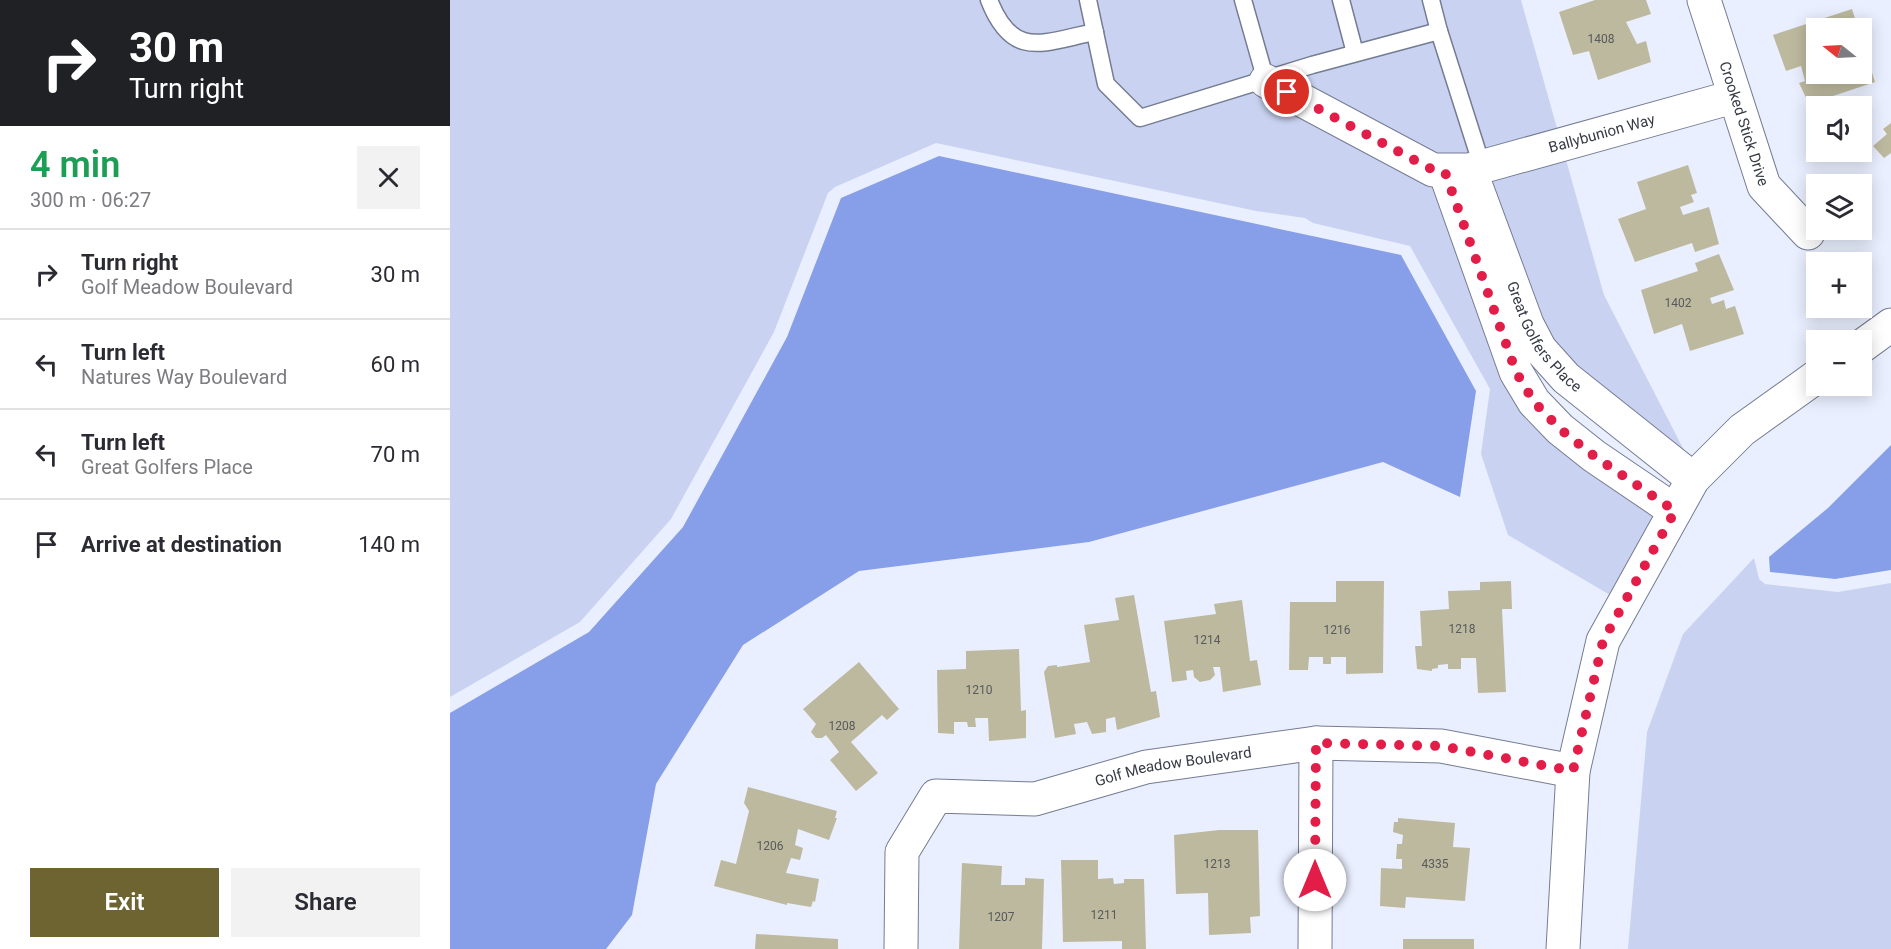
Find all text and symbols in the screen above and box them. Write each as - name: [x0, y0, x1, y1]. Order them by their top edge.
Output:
- north arrow: [1806, 18, 1872, 84]
- map controls: [1806, 18, 1872, 396]
- text: 30 m: [129, 23, 224, 72]
- icon: right: [30, 24, 108, 102]
- house number: 1408: [1588, 32, 1615, 46]
- street label: Crooked Stick Drive: [1715, 59, 1772, 188]
- pin: [1261, 66, 1312, 117]
- text: Turn right: [129, 73, 244, 105]
- icon: arrive: [1270, 75, 1303, 108]
- button: sound: [1806, 96, 1872, 162]
- street label: Ballybunion Way: [1547, 110, 1657, 157]
- text: 4 min: [30, 144, 120, 186]
- button: close: [357, 146, 420, 209]
- button: layers: [1806, 174, 1872, 240]
- text: 300 m · 06:27: [30, 188, 151, 212]
- text: Turn right: [81, 250, 178, 275]
- button: +: [1806, 252, 1872, 318]
- icon: right: [30, 258, 63, 291]
- text: 30 m: [371, 262, 420, 287]
- text: Golf Meadow Boulevard: [81, 275, 293, 299]
- street label: Great Golfers Place: [1503, 279, 1585, 396]
- house number: 1402: [1665, 296, 1692, 310]
- button: −: [1806, 330, 1872, 396]
- text: Turn left: [81, 340, 165, 365]
- icon: left: [30, 348, 63, 381]
- text: 60 m: [371, 352, 420, 377]
- text: Natures Way Boulevard: [81, 365, 287, 389]
- text: Turn left: [81, 430, 165, 455]
- icon: left: [30, 438, 63, 471]
- text: 70 m: [371, 442, 420, 467]
- text: Great Golfers Place: [81, 455, 253, 479]
- icon: arrive: [30, 528, 63, 561]
- text: Arrive at destination: [81, 532, 282, 557]
- text: 140 m: [358, 532, 420, 557]
- house number: 1218: [1449, 622, 1476, 636]
- house number: 1216: [1324, 623, 1351, 637]
- house number: 1214: [1194, 633, 1221, 647]
- house number: 1210: [966, 683, 993, 697]
- house number: 1208: [829, 719, 856, 733]
- street label: Golf Meadow Boulevard: [1093, 743, 1253, 790]
- house number: 1206: [757, 839, 784, 853]
- position arrow: [1283, 848, 1347, 912]
- house number: 1213: [1204, 857, 1230, 871]
- house number: 4335: [1422, 857, 1449, 871]
- button: Exit: [30, 868, 219, 937]
- button: Share: [231, 868, 420, 937]
- house number: 1211: [1091, 908, 1117, 922]
- house number: 1207: [988, 910, 1015, 924]

